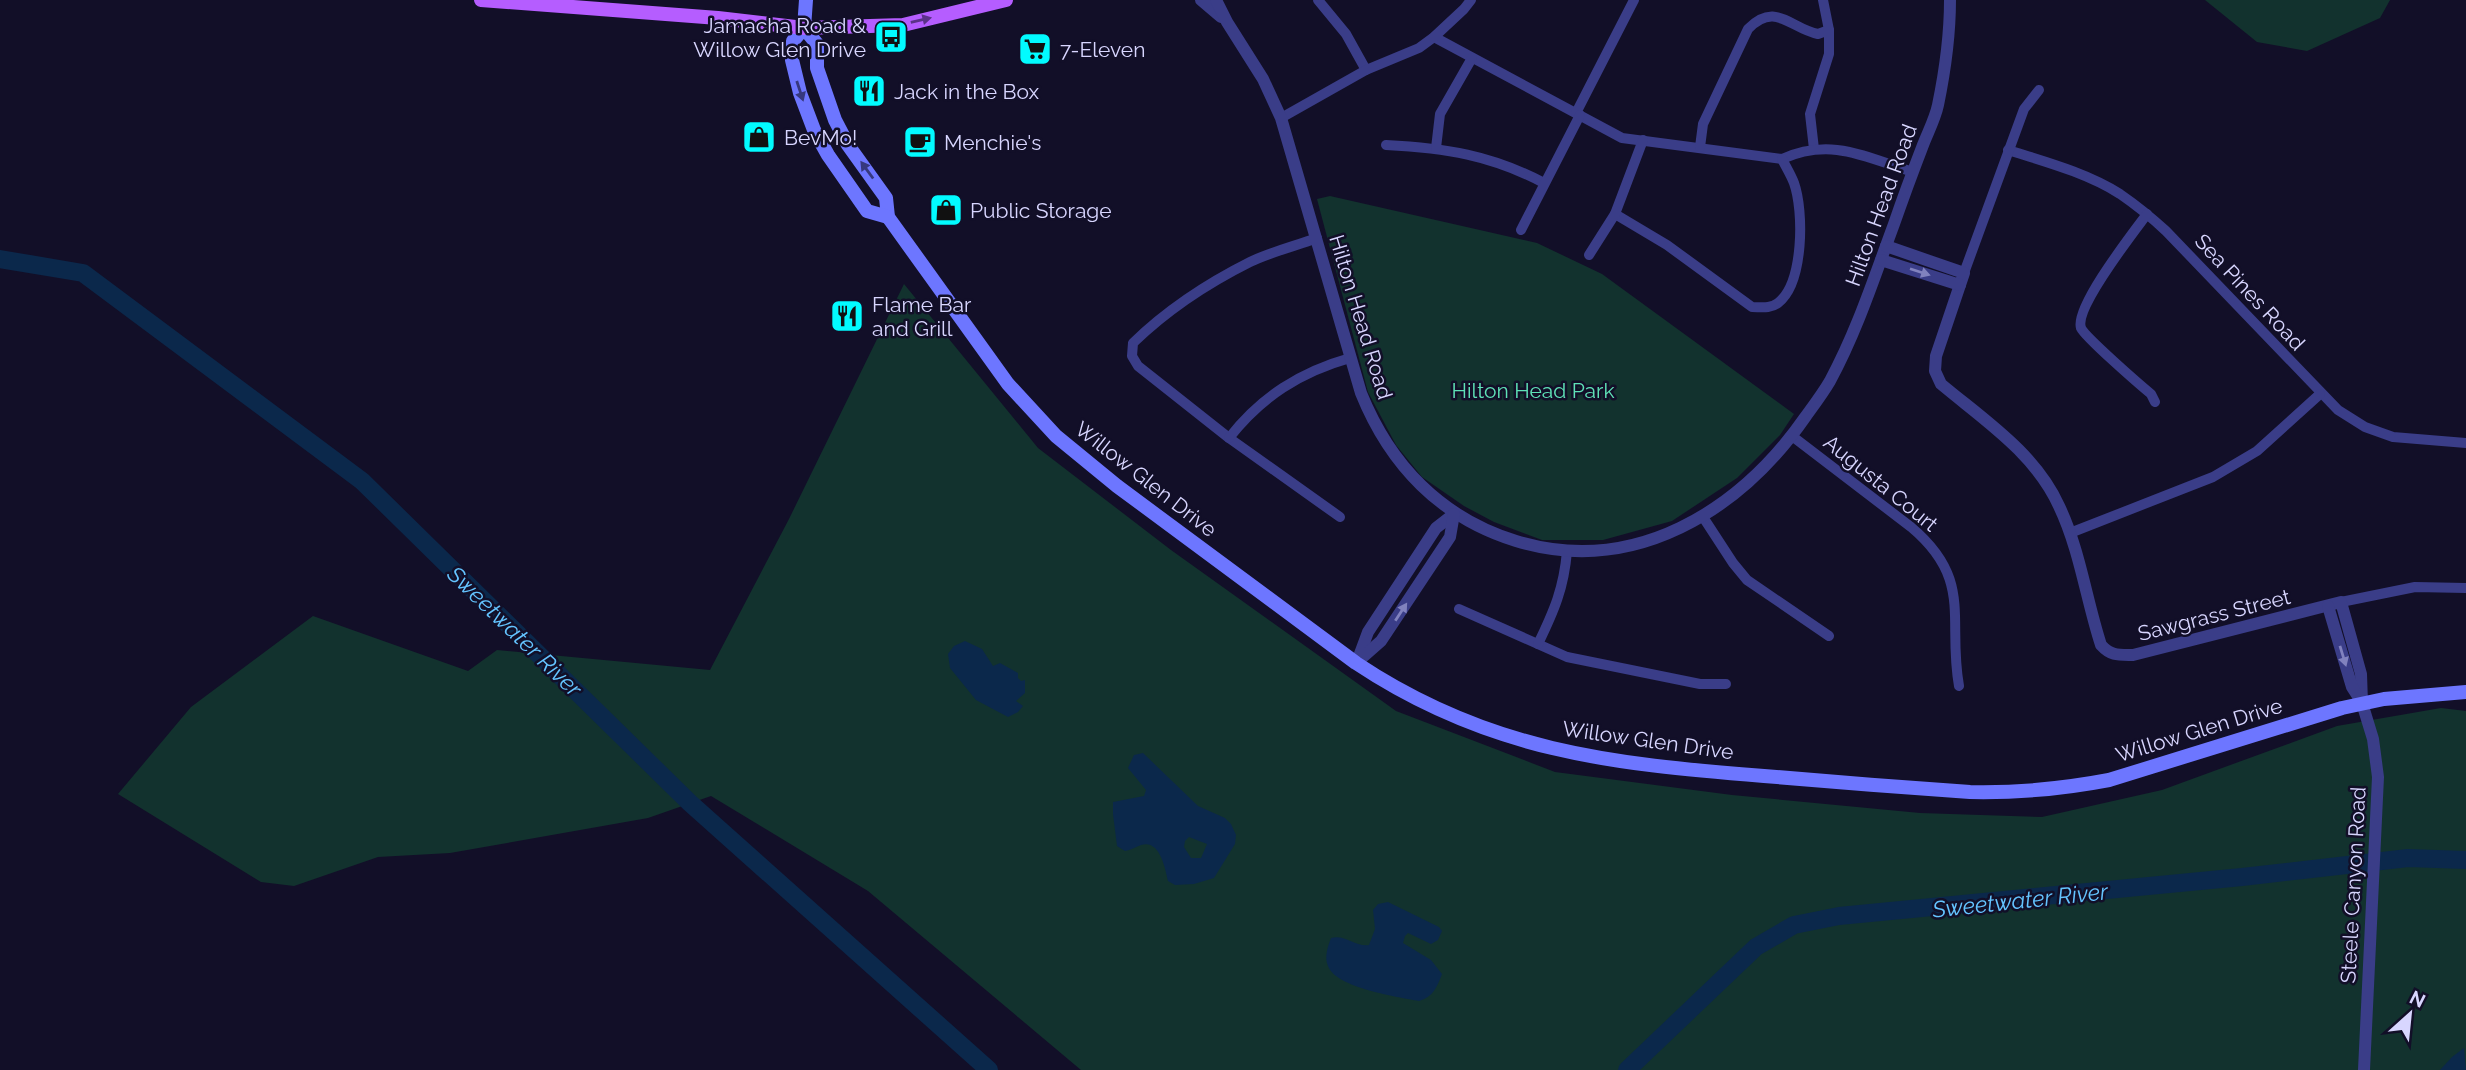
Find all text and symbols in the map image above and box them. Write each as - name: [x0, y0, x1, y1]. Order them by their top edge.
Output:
- place label: Jamacha Road & Willow Glen Drive: [693, 13, 866, 62]
- one-way arrow: [910, 14, 932, 25]
- bus stop icon: Jamacha Road & Willow Glen Drive: [872, 18, 910, 56]
- supermarket icon: 7-Eleven: [1016, 30, 1054, 68]
- place label: 7-Eleven: [1060, 37, 1145, 62]
- restaurant icon: Jack in the Box: [850, 72, 888, 110]
- place label: Jack in the Box: [894, 79, 1040, 104]
- one-way arrow: [795, 80, 806, 101]
- shop icon: BevMo!: [740, 118, 778, 156]
- street label: Hilton Head Road: [1840, 121, 1922, 289]
- cafe icon: Menchie's: [901, 123, 939, 161]
- place label: BevMo!: [784, 125, 857, 150]
- place label: Menchie's: [944, 130, 1041, 155]
- one-way arrow: [860, 161, 874, 179]
- shop icon: Public Storage: [927, 191, 965, 229]
- place label: Public Storage: [970, 198, 1112, 223]
- street label: Sea Pines Road: [2190, 229, 2310, 355]
- street label: Hilton Head Road: [1324, 232, 1398, 402]
- one-way arrow: [1910, 268, 1931, 278]
- place label: Flame Bar and Grill: [872, 292, 972, 341]
- restaurant icon: Flame Bar and Grill: [828, 297, 866, 335]
- park label: Hilton Head Park: [1451, 378, 1615, 403]
- street label: Willow Glen Drive: [1070, 416, 1222, 542]
- street label: Augusta Court: [1819, 429, 1943, 537]
- water label: Sweetwater River: [441, 559, 589, 703]
- street label: Sawgrass Street: [2135, 584, 2293, 646]
- one-way arrow: [1394, 602, 1407, 621]
- one-way arrow: [2338, 645, 2348, 666]
- street label: Willow Glen Drive: [2113, 693, 2285, 767]
- street label: Willow Glen Drive: [1561, 716, 1735, 764]
- street label: Steele Canyon Road: [2335, 786, 2371, 984]
- water label: Sweetwater River: [1930, 877, 2110, 923]
- north arrow: [2375, 979, 2445, 1049]
- text: N: [2406, 986, 2429, 1012]

